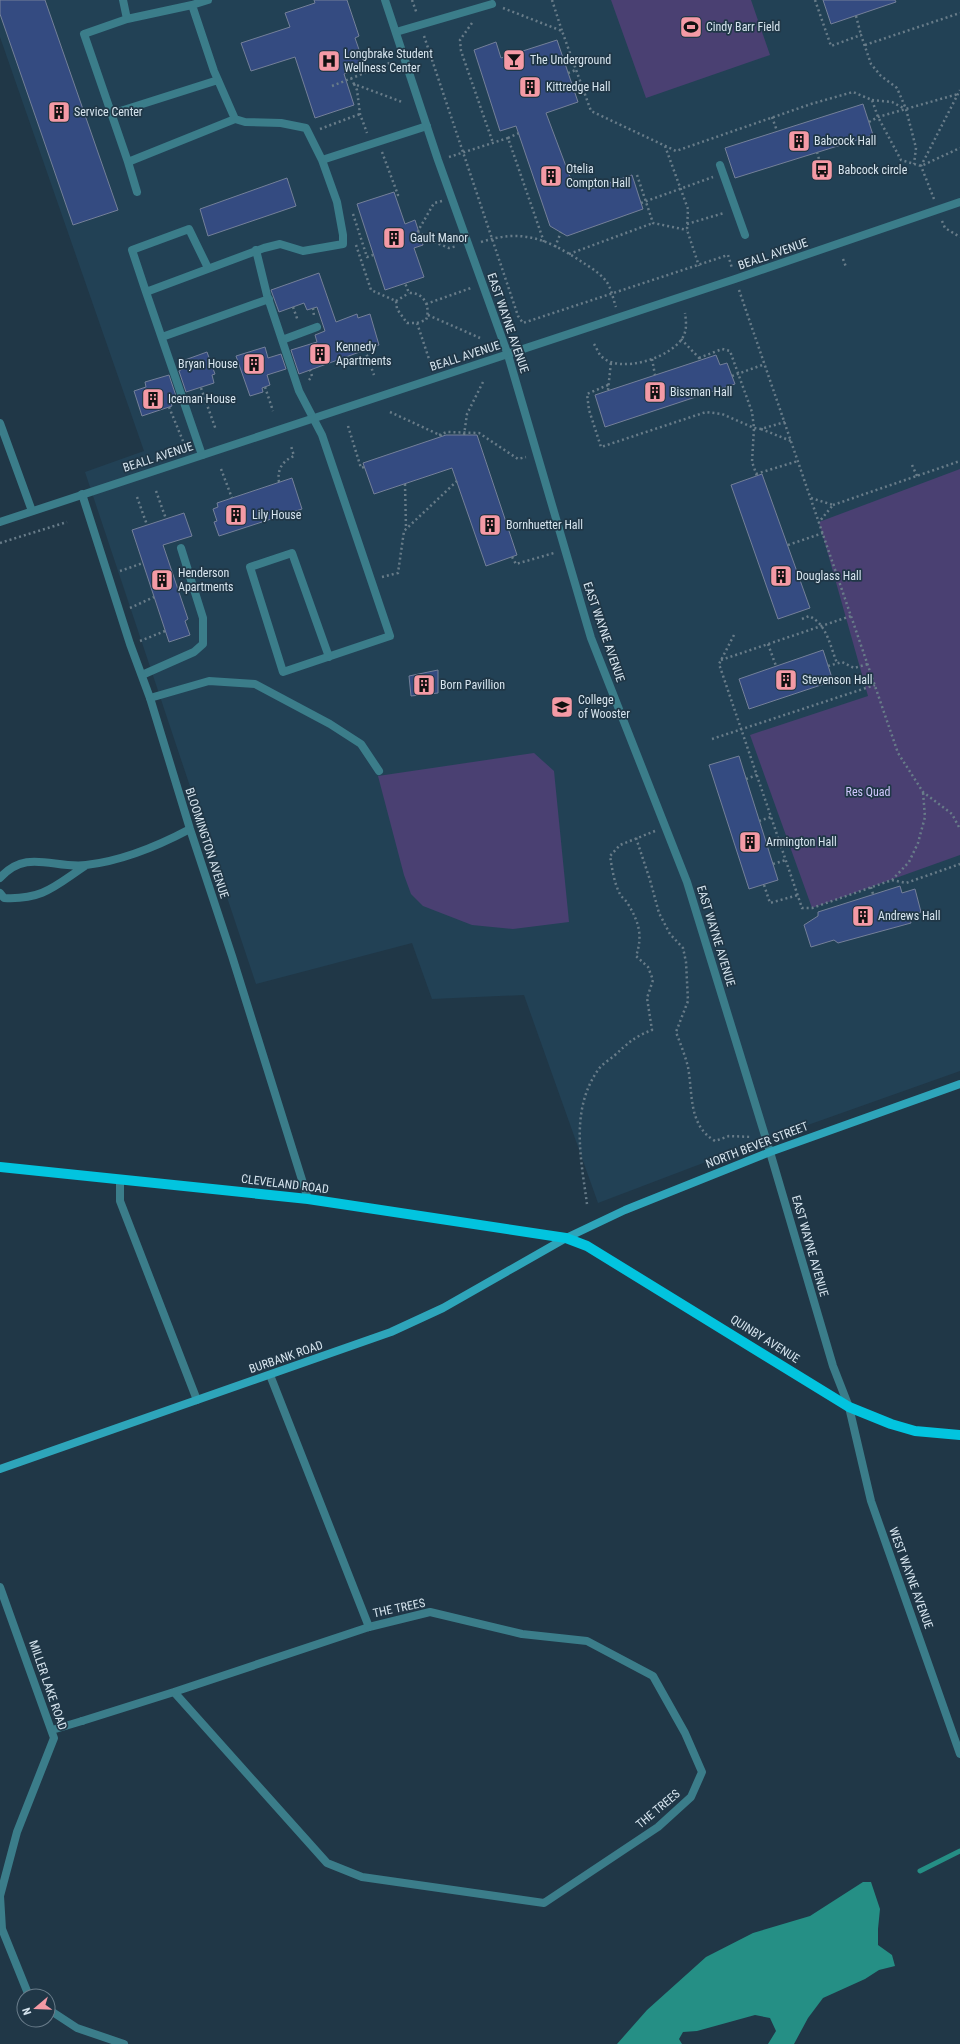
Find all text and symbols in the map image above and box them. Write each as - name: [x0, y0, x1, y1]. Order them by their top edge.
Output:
- sports icon: Cindy Barr Field: [678, 14, 704, 40]
- place label: Cindy Barr Field: [706, 20, 780, 34]
- place label: Longbrake Student Wellness Center: [344, 47, 433, 75]
- bar icon: The Underground: [501, 47, 527, 73]
- hospital icon: Longbrake Student Wellness Center: [316, 48, 342, 74]
- place label: The Underground: [530, 53, 611, 67]
- building icon: Kittredge Hall: [517, 74, 543, 100]
- place label: Kittredge Hall: [546, 80, 611, 94]
- building icon: Service Center: [46, 99, 72, 125]
- place label: Service Center: [74, 105, 143, 119]
- building icon: Babcock Hall: [786, 128, 812, 154]
- place label: Babcock Hall: [814, 134, 876, 148]
- bus stop icon: Babcock circle: [809, 157, 835, 183]
- place label: Otelia Compton Hall: [566, 162, 631, 190]
- building icon: Otelia Compton Hall: [538, 163, 564, 189]
- place label: Babcock circle: [838, 163, 908, 177]
- building icon: Gault Manor: [381, 225, 407, 251]
- place label: Gault Manor: [410, 231, 468, 245]
- street label: BEALL AVENUE: [736, 236, 810, 272]
- street label: EAST WAYNE AVENUE: [484, 271, 532, 375]
- street label: BEALL AVENUE: [428, 338, 502, 374]
- place label: Kennedy Apartments: [336, 340, 392, 368]
- building icon: Kennedy Apartments: [307, 341, 333, 367]
- building icon: Bryan House: [241, 351, 267, 377]
- place label: Bryan House: [178, 357, 238, 371]
- building icon: Bissman Hall: [642, 379, 668, 405]
- place label: Bissman Hall: [670, 385, 732, 399]
- building icon: Iceman House: [140, 386, 166, 412]
- place label: Iceman House: [168, 392, 236, 406]
- street label: BEALL AVENUE: [121, 439, 195, 475]
- building icon: Lily House: [223, 502, 249, 528]
- place label: Lily House: [252, 508, 302, 522]
- building icon: Bornhuetter Hall: [477, 512, 503, 538]
- place label: Bornhuetter Hall: [506, 518, 583, 532]
- building icon: Douglass Hall: [768, 563, 794, 589]
- place label: Henderson Apartments: [178, 566, 234, 594]
- building icon: Henderson Apartments: [149, 567, 175, 593]
- place label: Douglass Hall: [796, 569, 862, 583]
- street label: EAST WAYNE AVENUE: [580, 580, 628, 684]
- building icon: Stevenson Hall: [773, 667, 799, 693]
- building icon: Born Pavillion: [411, 672, 437, 698]
- place label: Stevenson Hall: [802, 673, 873, 687]
- place label: Born Pavillion: [440, 678, 505, 692]
- place label: College of Wooster: [578, 693, 630, 721]
- school or university icon: College of Wooster: [549, 694, 575, 720]
- park label: Res Quad: [846, 785, 891, 799]
- street label: BLOOMINGTON AVENUE: [182, 786, 232, 900]
- building icon: Armington Hall: [737, 829, 763, 855]
- place label: Armington Hall: [766, 835, 837, 849]
- street label: EAST WAYNE AVENUE: [694, 884, 738, 988]
- building icon: Andrews Hall: [850, 903, 876, 929]
- place label: Andrews Hall: [878, 909, 941, 923]
- street label: NORTH BEVER STREET: [704, 1119, 810, 1171]
- street label: CLEVELAND ROAD: [240, 1172, 330, 1196]
- street label: EAST WAYNE AVENUE: [789, 1194, 831, 1298]
- street label: QUINBY AVENUE: [728, 1312, 802, 1366]
- street label: BURBANK ROAD: [247, 1338, 325, 1376]
- street label: WEST WAYNE AVENUE: [886, 1525, 936, 1631]
- street label: THE TREES: [372, 1596, 426, 1620]
- street label: MILLER LAKE ROAD: [26, 1638, 70, 1732]
- street label: THE TREES: [633, 1787, 683, 1831]
- north arrow: [16, 1988, 56, 2028]
- text: N: [20, 2006, 34, 2016]

